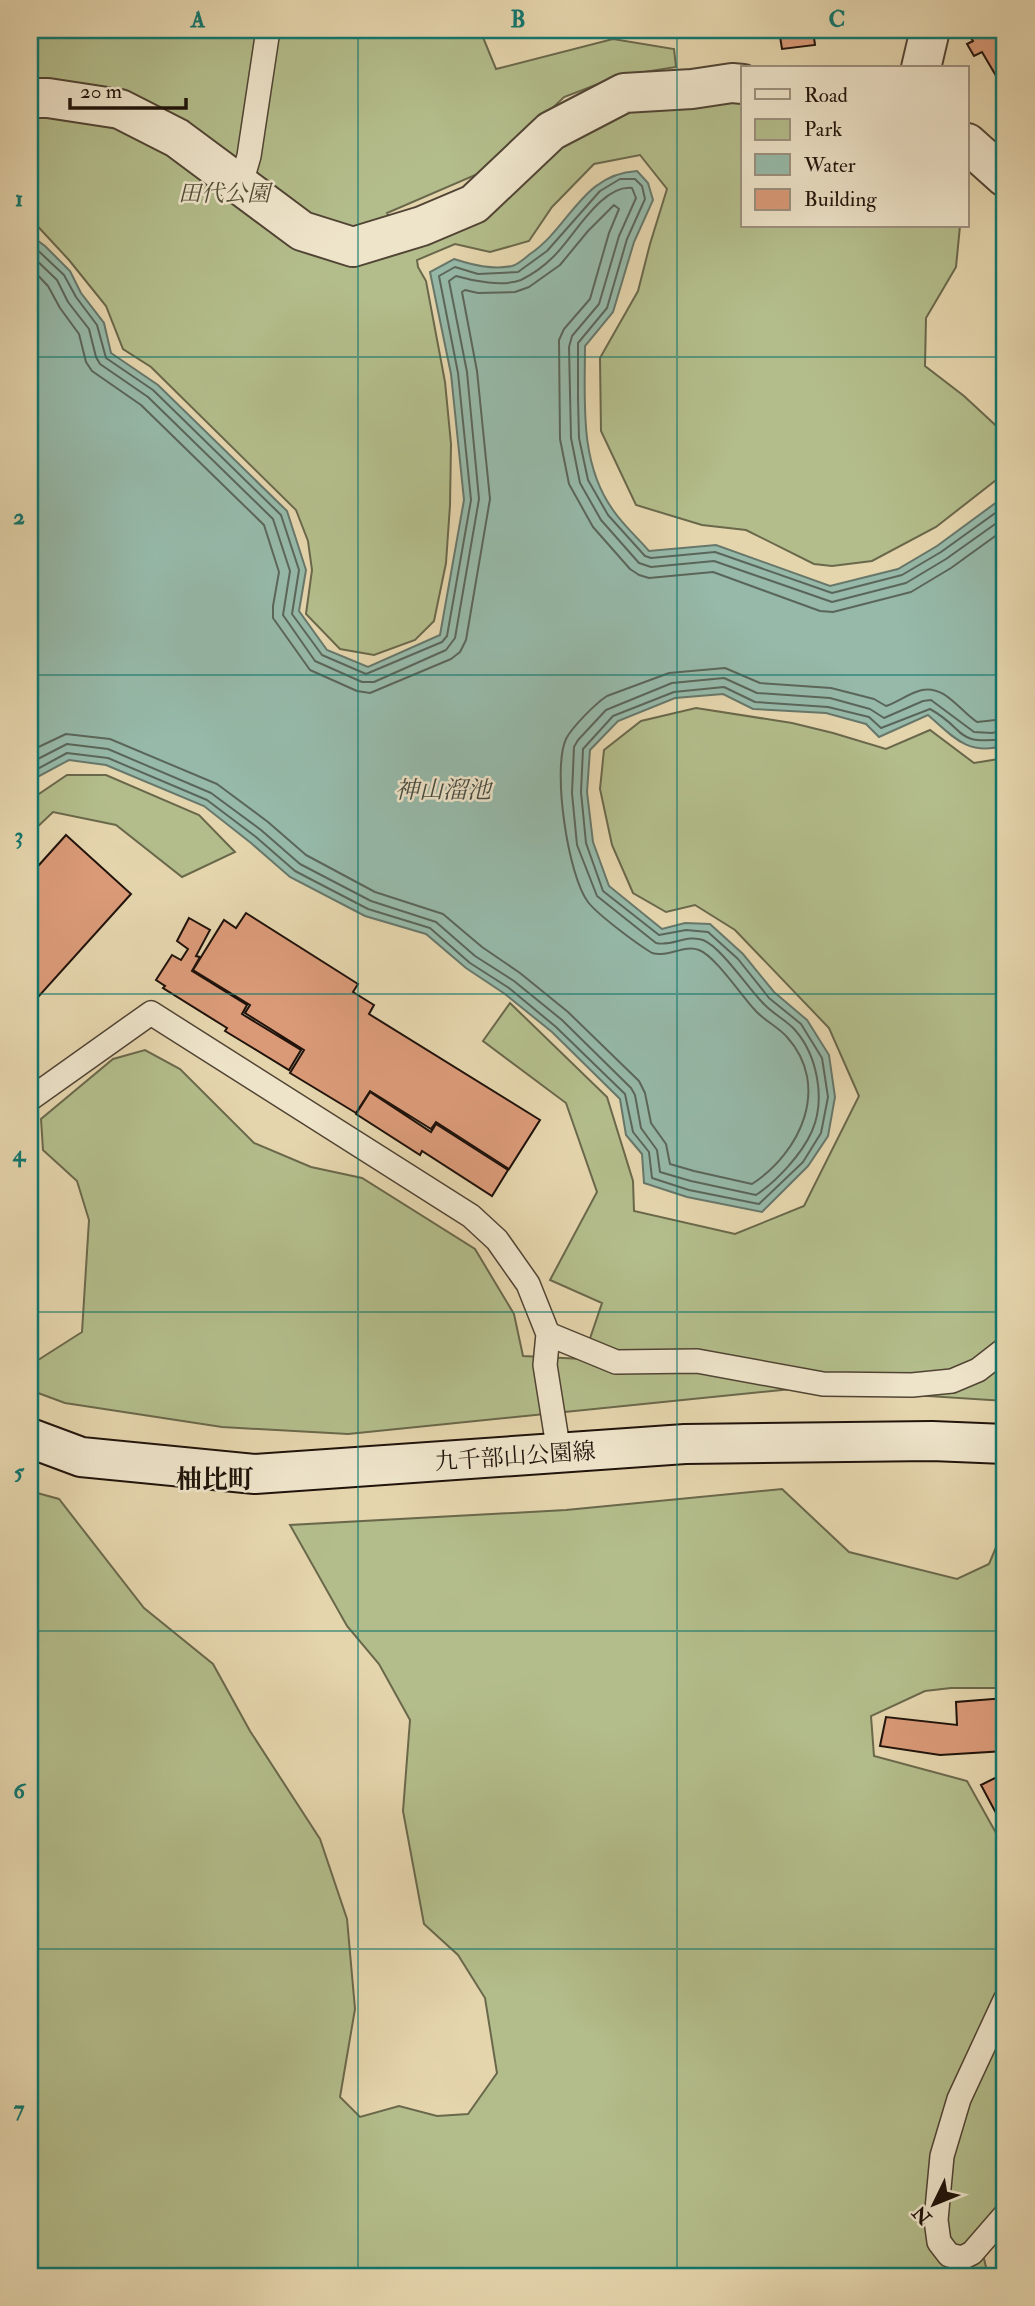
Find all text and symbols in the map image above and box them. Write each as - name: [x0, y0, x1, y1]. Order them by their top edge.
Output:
- text: A: [190, 5, 206, 34]
- text: B: [510, 5, 526, 34]
- text: C: [829, 5, 845, 34]
- scale bar: [70, 66, 186, 110]
- legend: [741, 66, 968, 228]
- text: 20 m: [80, 78, 122, 105]
- text: Road: [804, 82, 849, 109]
- text: Park: [804, 116, 842, 143]
- text: Water: [803, 152, 856, 179]
- park label: 田代公園: [178, 179, 274, 208]
- text: 1: [15, 184, 23, 213]
- text: Building: [804, 186, 877, 213]
- text: 2: [13, 502, 25, 531]
- water label: 神山溜池: [395, 775, 494, 806]
- text: 3: [15, 821, 23, 850]
- text: 4: [12, 1139, 27, 1168]
- street label: 九千部山公園線: [434, 1436, 596, 1477]
- text: 5: [14, 1457, 25, 1486]
- district label: 柚比町: [176, 1464, 254, 1496]
- text: 6: [13, 1776, 27, 1805]
- text: 7: [14, 2094, 25, 2123]
- north arrow: [898, 2170, 968, 2240]
- text: N: [907, 2200, 938, 2230]

